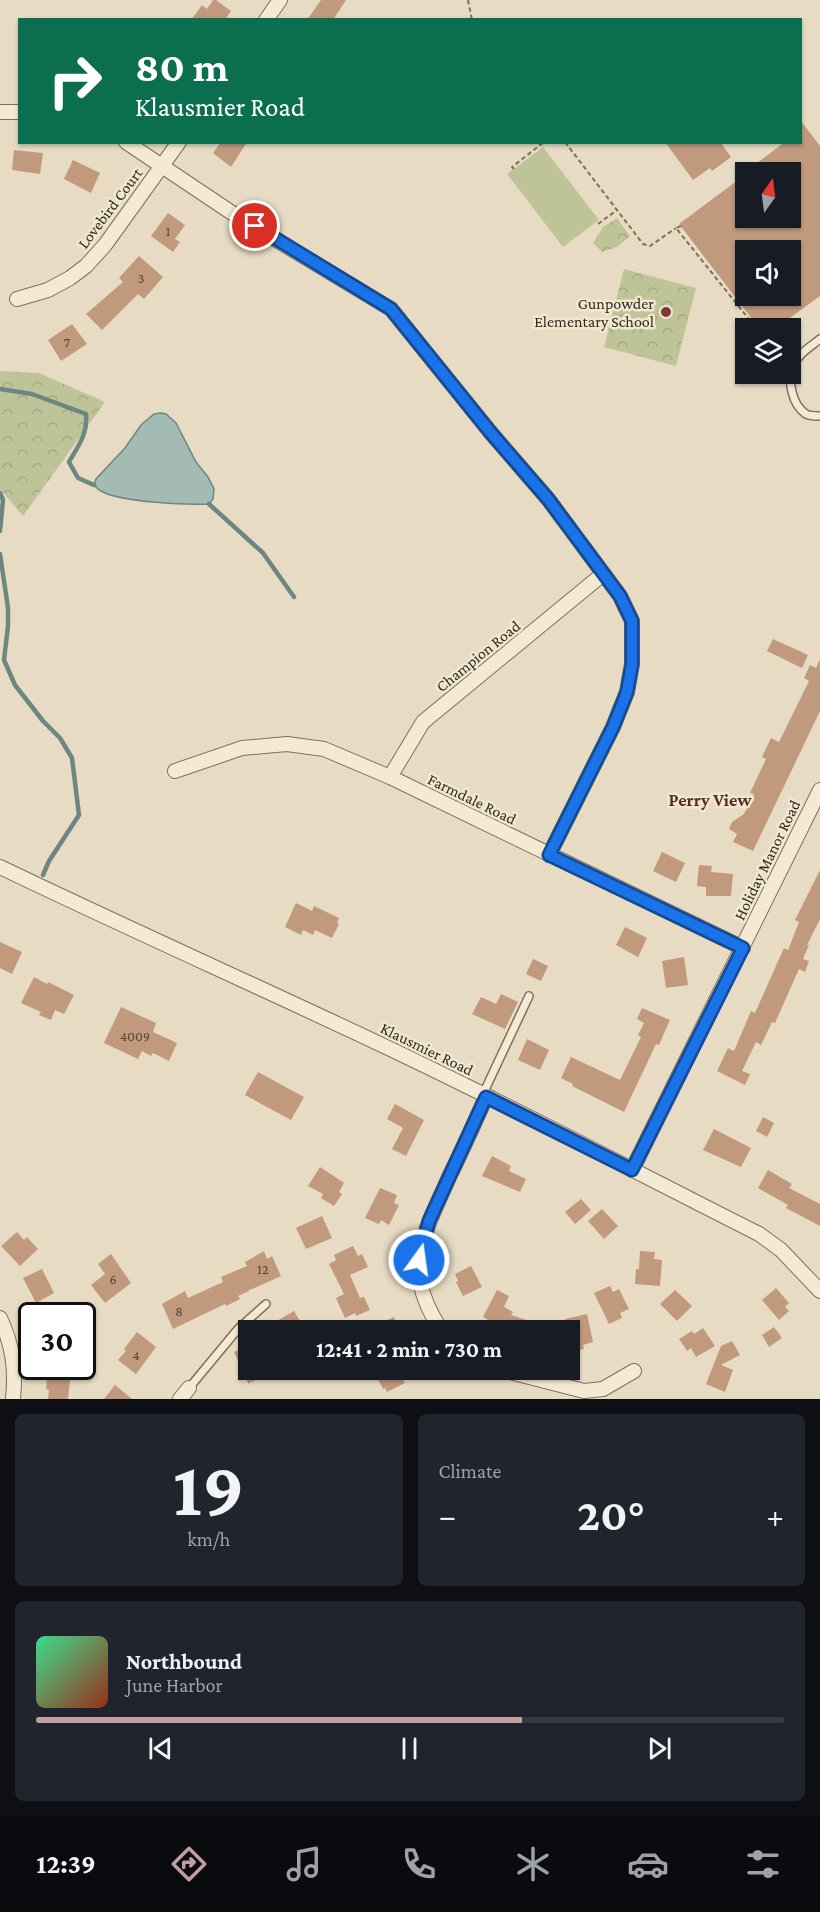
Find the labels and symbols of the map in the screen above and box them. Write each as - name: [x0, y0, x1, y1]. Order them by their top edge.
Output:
- north arrow: [735, 162, 801, 228]
- street label: Lovebird Court: [74, 164, 146, 251]
- pin: [229, 200, 280, 251]
- house number: 1: [166, 223, 171, 239]
- house number: 3: [138, 270, 144, 286]
- place label: Gunpowder Elementary School: [534, 295, 654, 331]
- marker: Gunpowder Elementary School: [659, 305, 673, 319]
- house number: 7: [64, 334, 71, 350]
- street label: Champion Road: [433, 617, 524, 696]
- street label: Farmdale Road: [425, 770, 519, 828]
- district label: Perry View: [669, 790, 752, 810]
- street label: Holiday Manor Road: [731, 797, 805, 923]
- street label: Klausmier Road: [378, 1019, 477, 1079]
- house number: 4009: [120, 1028, 150, 1044]
- position arrow: [387, 1228, 451, 1292]
- house number: 12: [257, 1261, 269, 1277]
- house number: 6: [109, 1271, 117, 1287]
- speed limit sign: 30: [18, 1302, 96, 1380]
- house number: 8: [175, 1303, 183, 1319]
- house number: 4: [132, 1347, 140, 1363]

